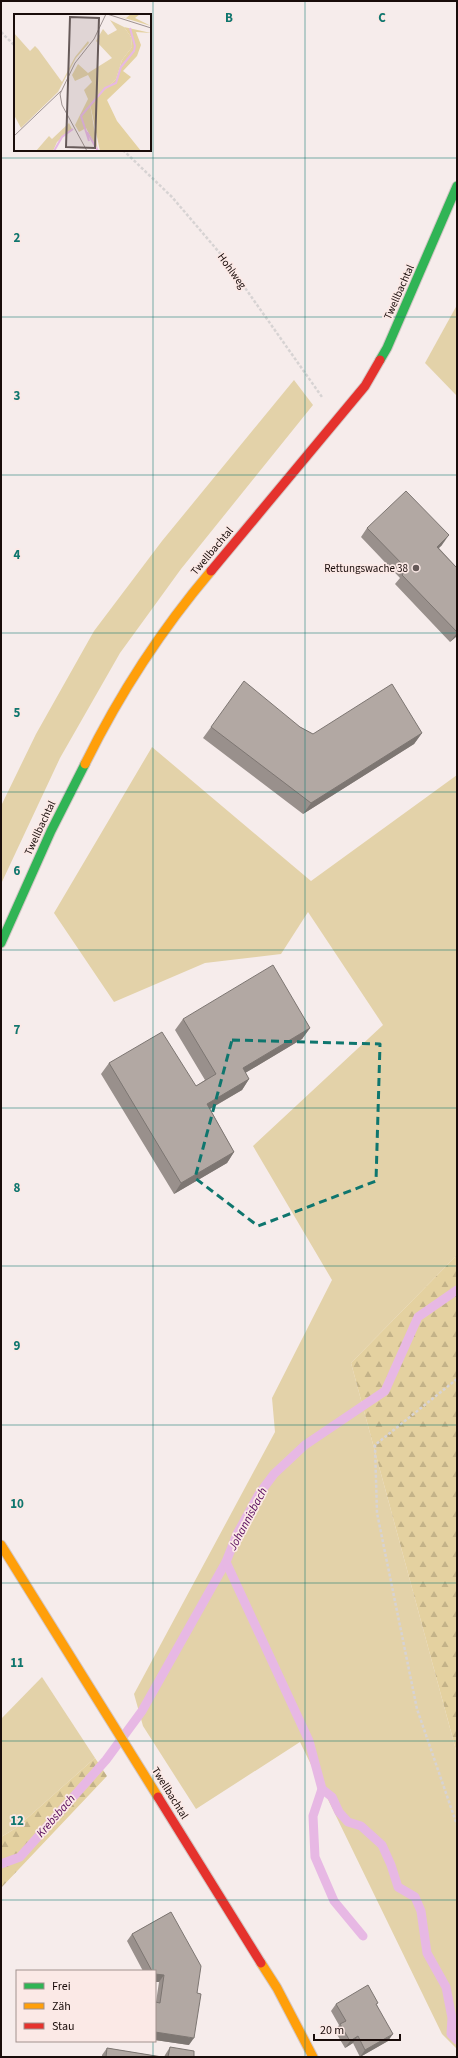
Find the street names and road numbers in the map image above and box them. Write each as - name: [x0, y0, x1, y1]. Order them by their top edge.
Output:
- street label: Hohlweg: [214, 250, 250, 292]
- street label: Twellbachtal: [380, 262, 418, 322]
- street label: Twellbachtal: [187, 524, 237, 578]
- street label: Twellbachtal: [21, 798, 59, 858]
- street label: Twellbachtal: [148, 1764, 192, 1822]

